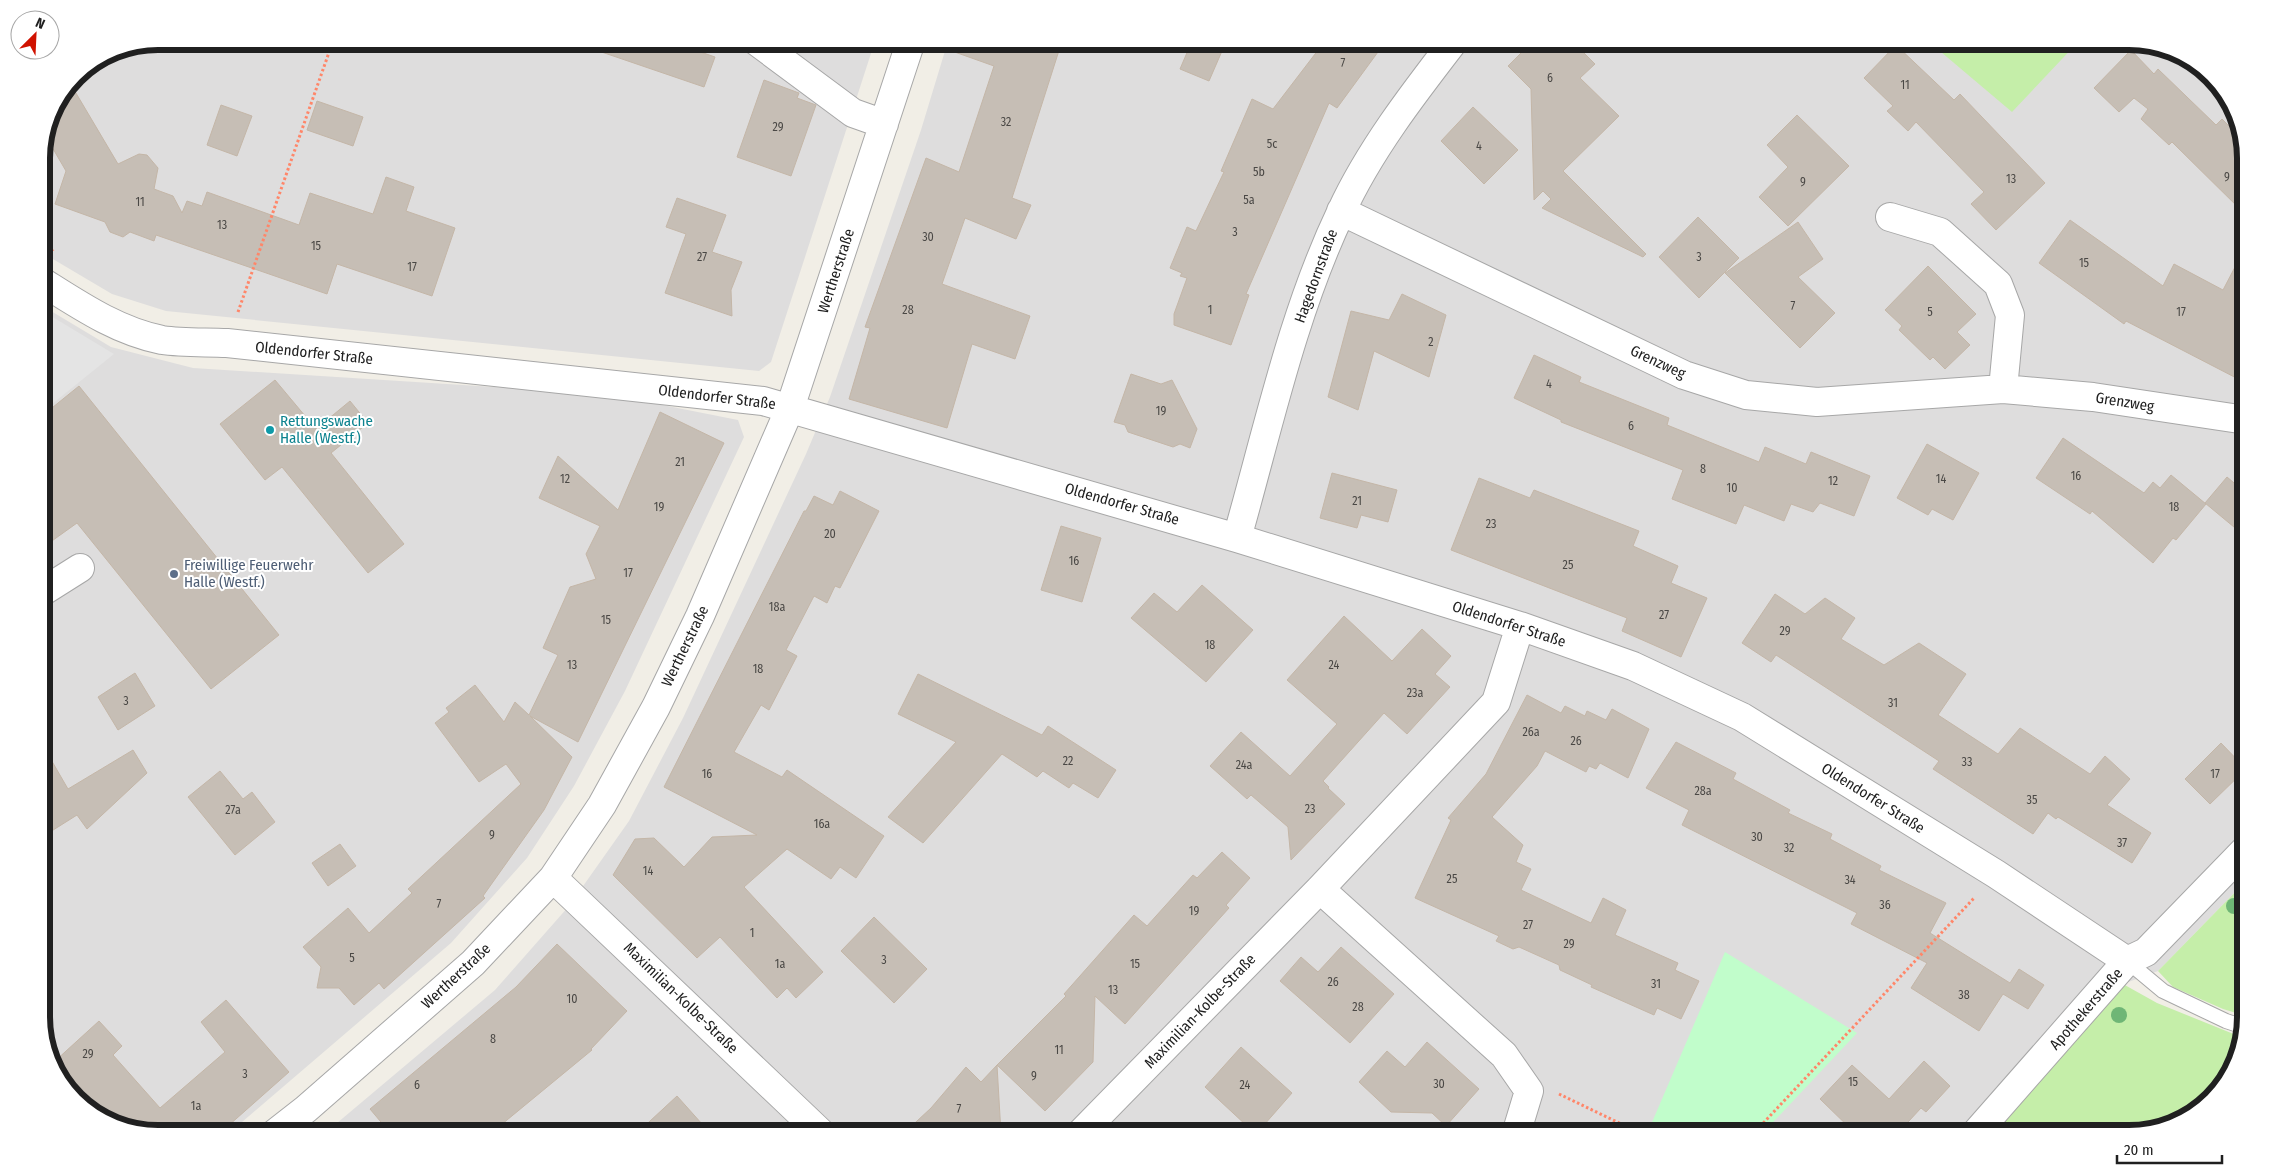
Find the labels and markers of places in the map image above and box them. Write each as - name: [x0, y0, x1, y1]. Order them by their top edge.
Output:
- place label: Rettungswache Halle (Westf.): [280, 412, 373, 447]
- marker: Rettungswache Halle (Westf.): [264, 424, 276, 436]
- place label: Freiwillige Feuerwehr Halle (Westf.): [184, 556, 314, 591]
- marker: Freiwillige Feuerwehr Halle (Westf.): [168, 568, 180, 580]

